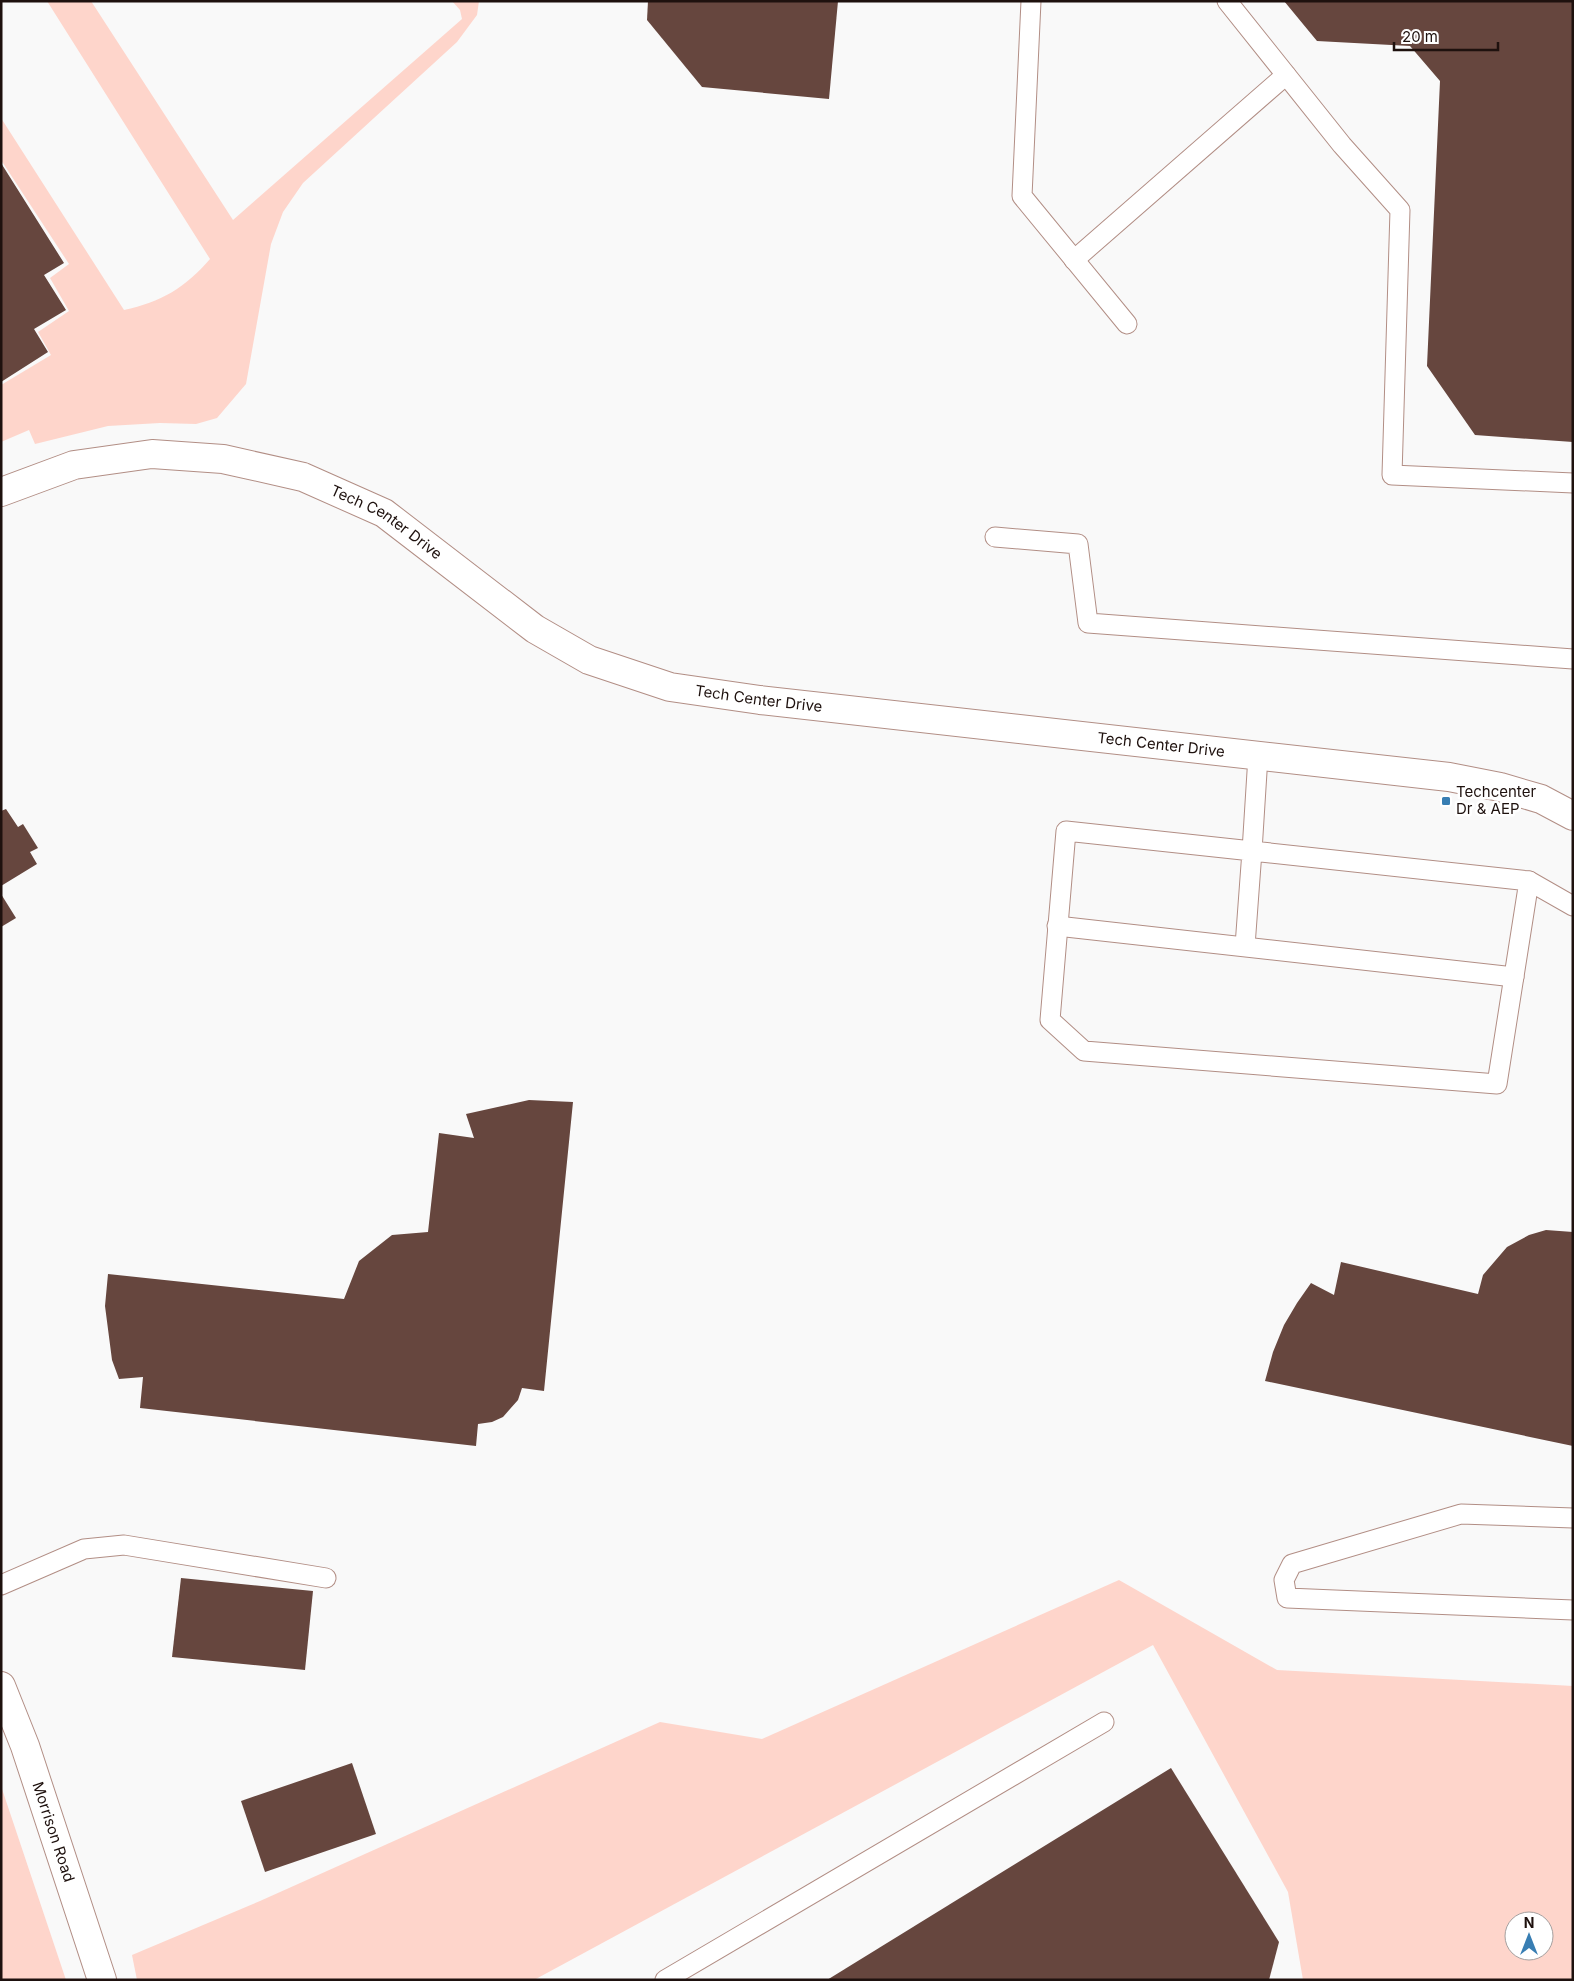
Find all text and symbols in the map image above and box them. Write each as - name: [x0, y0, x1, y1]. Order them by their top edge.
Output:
- scale bar: [1394, 20, 1498, 52]
- text: 20 m: [1402, 27, 1438, 46]
- street label: Tech Center Drive: [328, 481, 446, 563]
- street label: Tech Center Drive: [694, 681, 823, 716]
- street label: Tech Center Drive: [1096, 728, 1226, 761]
- place label: Techcenter Dr & AEP: [1456, 782, 1536, 818]
- marker: Techcenter Dr & AEP: [1440, 795, 1452, 807]
- street label: Morrison Road: [28, 1779, 79, 1884]
- north arrow: [1504, 1911, 1554, 1961]
- text: N: [1524, 1914, 1534, 1931]

